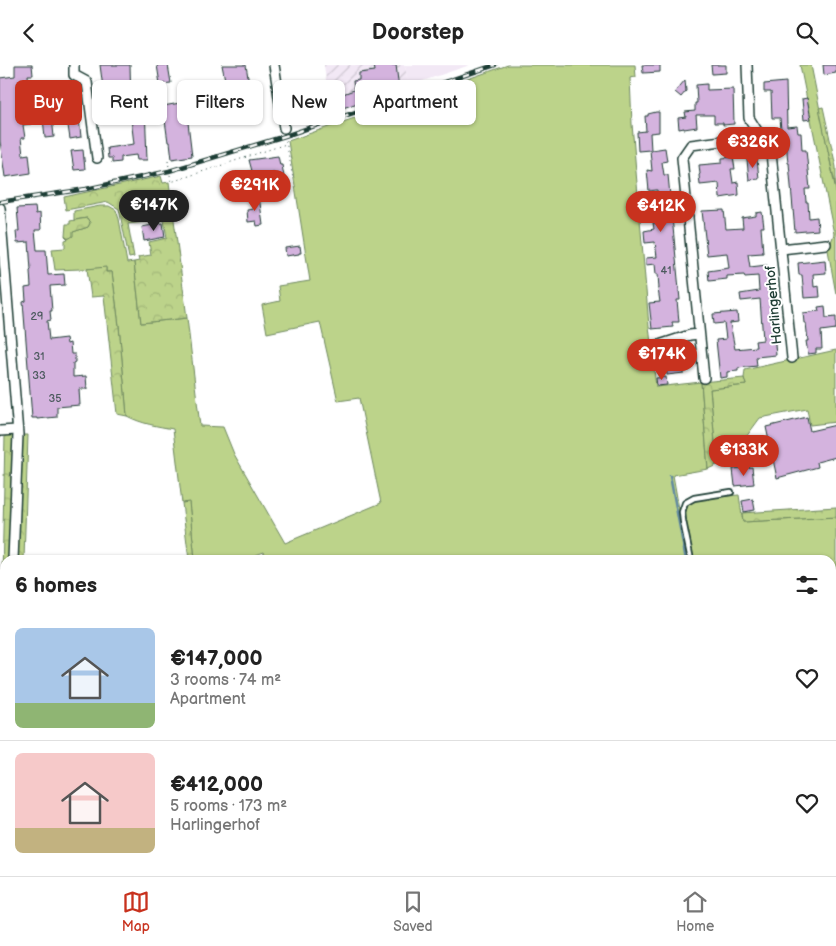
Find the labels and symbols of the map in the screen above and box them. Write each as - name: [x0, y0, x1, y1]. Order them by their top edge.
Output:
- pin: €326K: [718, 127, 788, 169]
- pin: €291K: [220, 169, 290, 212]
- pin: €147K: [119, 189, 189, 232]
- pin: €412K: [626, 191, 696, 233]
- house number: 41: [661, 264, 671, 277]
- street label: Harlingerhof: [762, 264, 785, 345]
- house number: 29: [31, 310, 43, 323]
- pin: €174K: [627, 339, 697, 381]
- house number: 31: [33, 350, 45, 363]
- house number: 33: [32, 369, 46, 382]
- house number: 35: [48, 392, 62, 405]
- pin: €133K: [709, 435, 779, 477]

